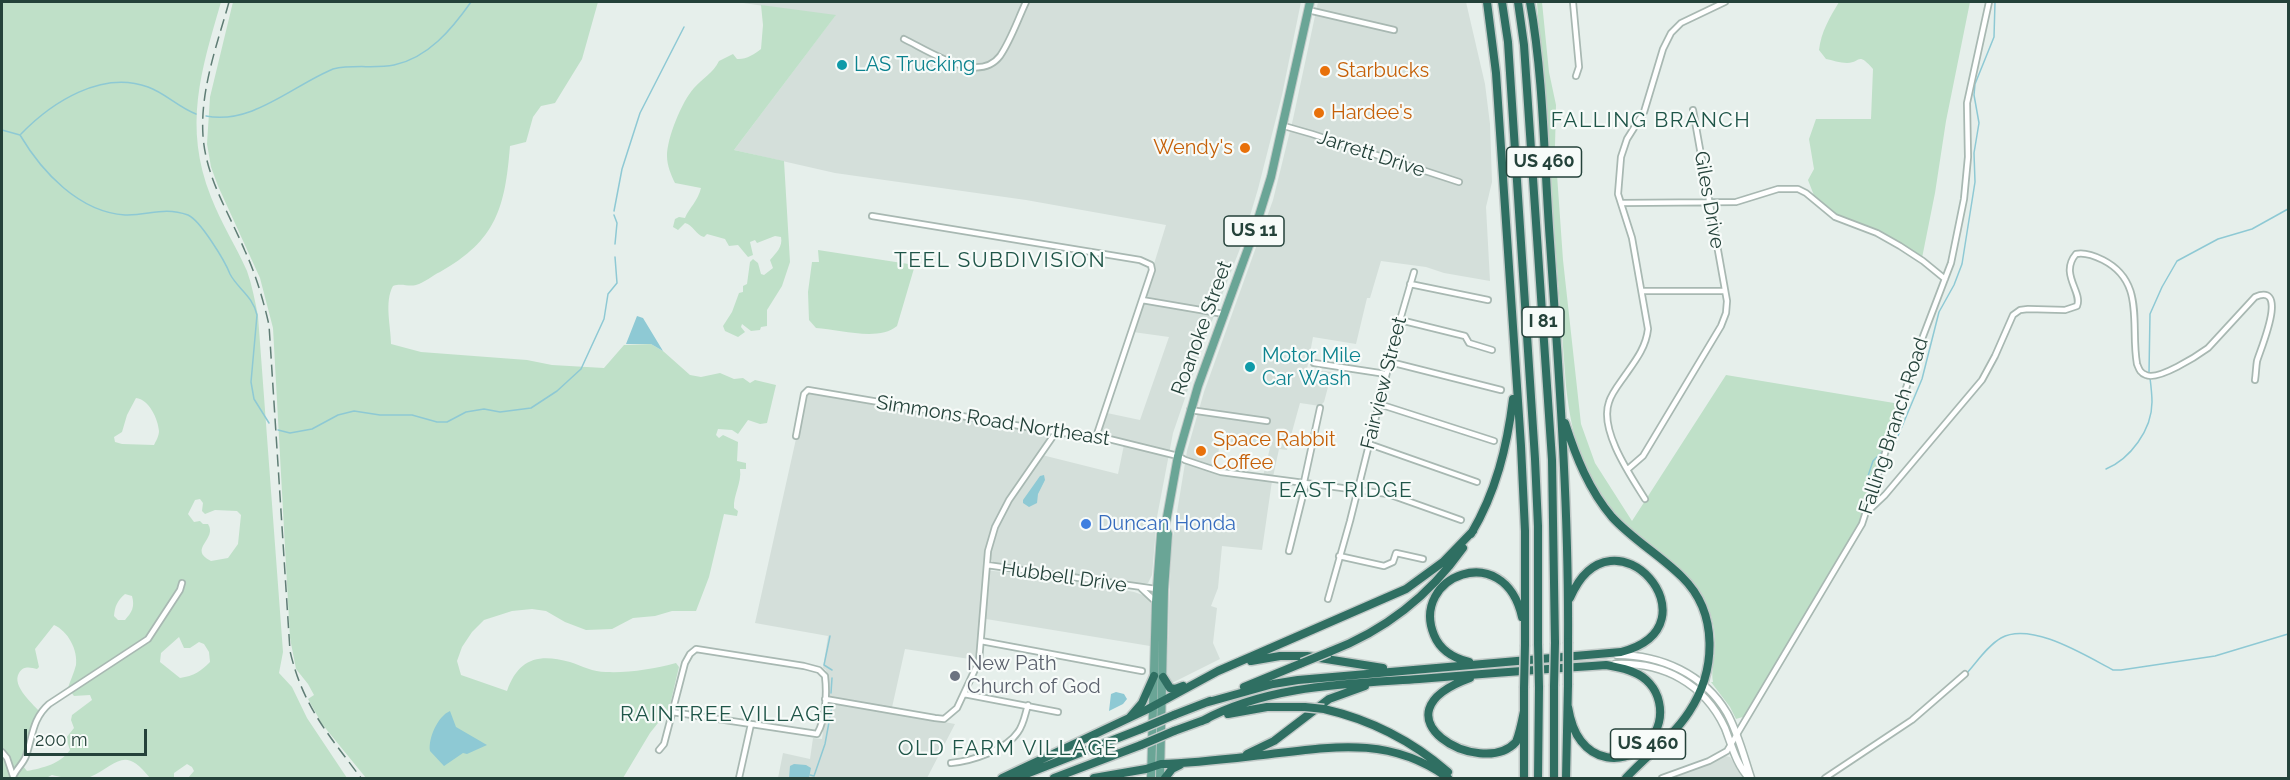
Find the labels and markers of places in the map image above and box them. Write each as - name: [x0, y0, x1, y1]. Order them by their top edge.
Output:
- place label: LAS Trucking: [854, 53, 975, 77]
- marker: LAS Trucking: [835, 58, 849, 72]
- place label: Starbucks: [1337, 59, 1429, 83]
- marker: Starbucks: [1318, 64, 1332, 78]
- place label: Hardee's: [1331, 101, 1412, 125]
- marker: Hardee's: [1312, 106, 1326, 120]
- place label: Wendy's: [1153, 136, 1233, 160]
- marker: Wendy's: [1238, 141, 1252, 155]
- place label: Motor Mile Car Wash: [1262, 344, 1361, 391]
- marker: Motor Mile Car Wash: [1243, 360, 1257, 374]
- place label: Space Rabbit Coffee: [1213, 428, 1336, 475]
- marker: Space Rabbit Coffee: [1194, 444, 1208, 458]
- place label: Duncan Honda: [1098, 512, 1236, 536]
- marker: Duncan Honda: [1079, 517, 1093, 531]
- place label: New Path Church of God: [967, 652, 1101, 699]
- marker: New Path Church of God: [948, 669, 962, 683]

